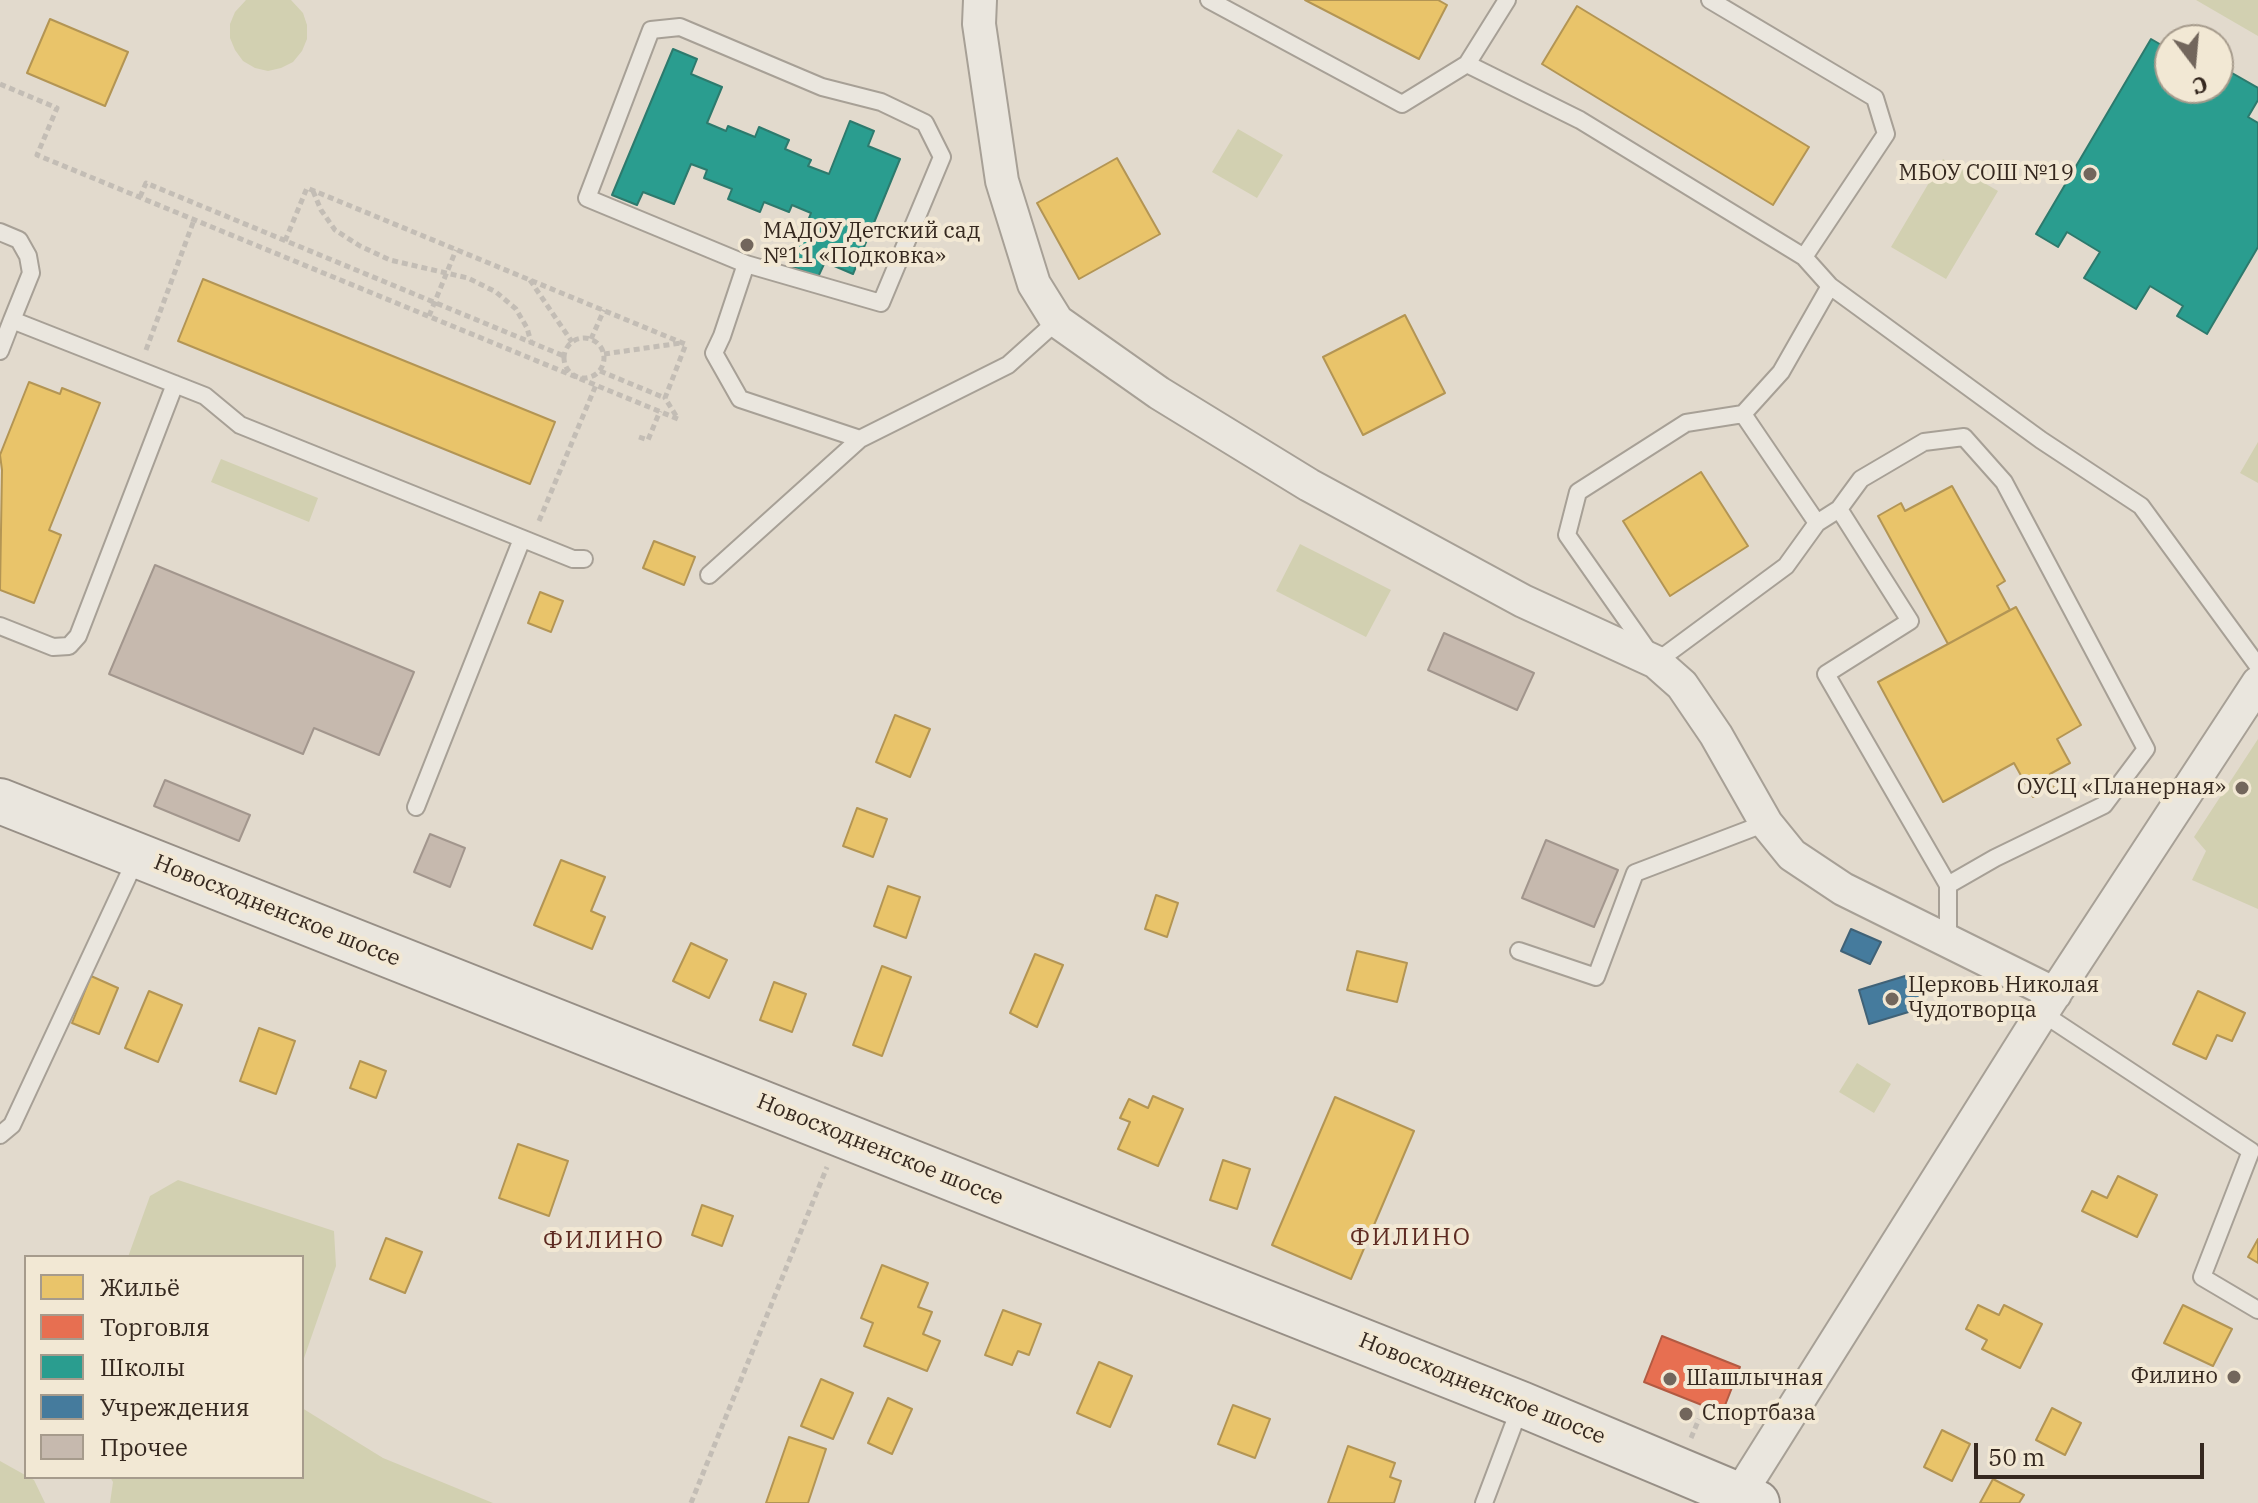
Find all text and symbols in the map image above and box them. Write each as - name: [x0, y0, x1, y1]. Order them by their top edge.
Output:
- north arrow: [2154, 24, 2234, 104]
- text: С: [2189, 70, 2211, 102]
- place label: МБОУ СОШ №19: [1899, 161, 2074, 187]
- marker: МБОУ СОШ №19: [2081, 165, 2099, 183]
- place label: МАДОУ Детский сад №11 «Подковка»: [763, 219, 980, 270]
- marker: МАДОУ Детский сад №11 «Подковка»: [738, 236, 756, 254]
- place label: ОУСЦ «Планерная»: [2017, 775, 2226, 801]
- marker: ОУСЦ «Планерная»: [2233, 779, 2251, 797]
- street label: Новосходненское шоссе: [150, 849, 404, 973]
- place label: Церковь Николая Чудотворца: [1908, 973, 2099, 1024]
- marker: Церковь Николая Чудотворца: [1883, 990, 1901, 1008]
- street label: Новосходненское шоссе: [753, 1088, 1007, 1212]
- district label: ФИЛИНО: [1350, 1224, 1472, 1252]
- district label: ФИЛИНО: [543, 1227, 665, 1255]
- legend: [24, 1255, 304, 1479]
- text: Жильё: [100, 1271, 180, 1303]
- text: Торговля: [100, 1311, 210, 1343]
- street label: Новосходненское шоссе: [1355, 1327, 1609, 1451]
- text: Школы: [100, 1351, 185, 1383]
- place label: Филино: [2131, 1364, 2218, 1390]
- place label: Шашлычная: [1686, 1366, 1823, 1392]
- marker: Филино: [2225, 1368, 2243, 1386]
- marker: Шашлычная: [1661, 1370, 1679, 1388]
- text: Учреждения: [100, 1391, 250, 1423]
- place label: Спортбаза: [1702, 1401, 1816, 1427]
- marker: Спортбаза: [1677, 1405, 1695, 1423]
- scale bar: [1978, 1427, 2208, 1477]
- text: Прочее: [100, 1431, 188, 1463]
- text: 50 m: [1988, 1441, 2045, 1473]

